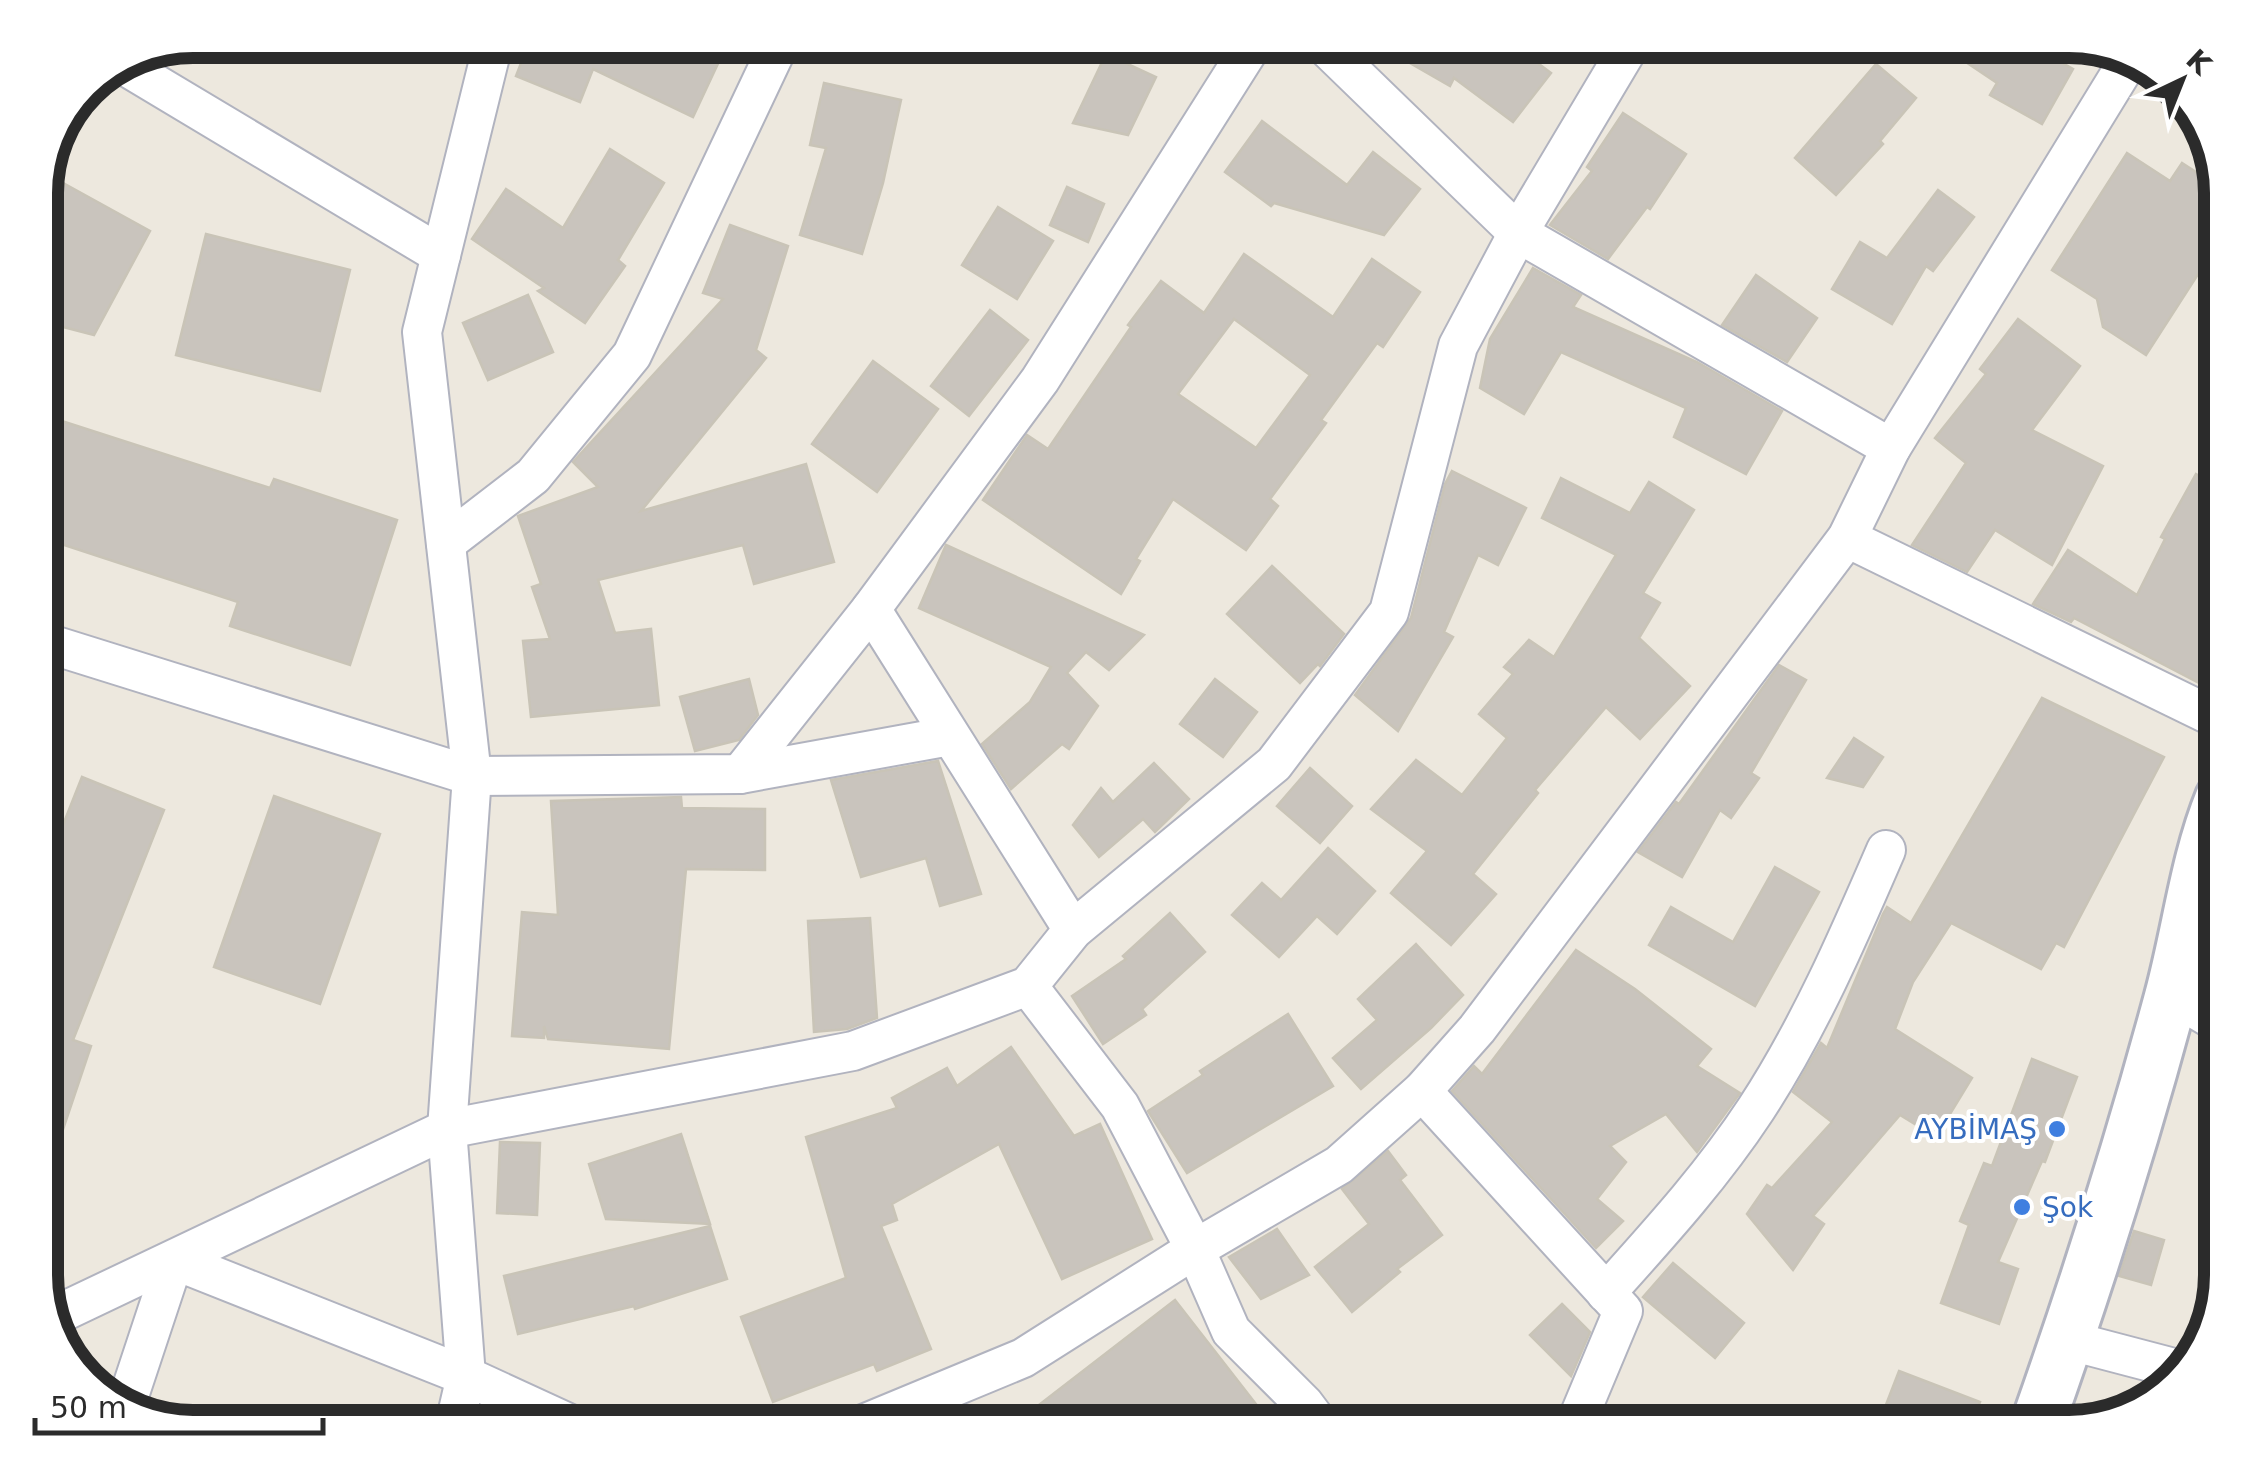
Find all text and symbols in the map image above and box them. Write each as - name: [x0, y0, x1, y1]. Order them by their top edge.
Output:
- north arrow: [2132, 30, 2232, 130]
- text: K: [2180, 43, 2219, 82]
- place label: AYBİMAŞ: [1914, 1113, 2037, 1146]
- marker: AYBİMAŞ: [2046, 1118, 2068, 1140]
- place label: Şok: [2042, 1191, 2094, 1224]
- marker: Şok: [2011, 1196, 2033, 1218]
- scale bar: [35, 1373, 322, 1435]
- text: 50 m: [50, 1390, 127, 1425]

